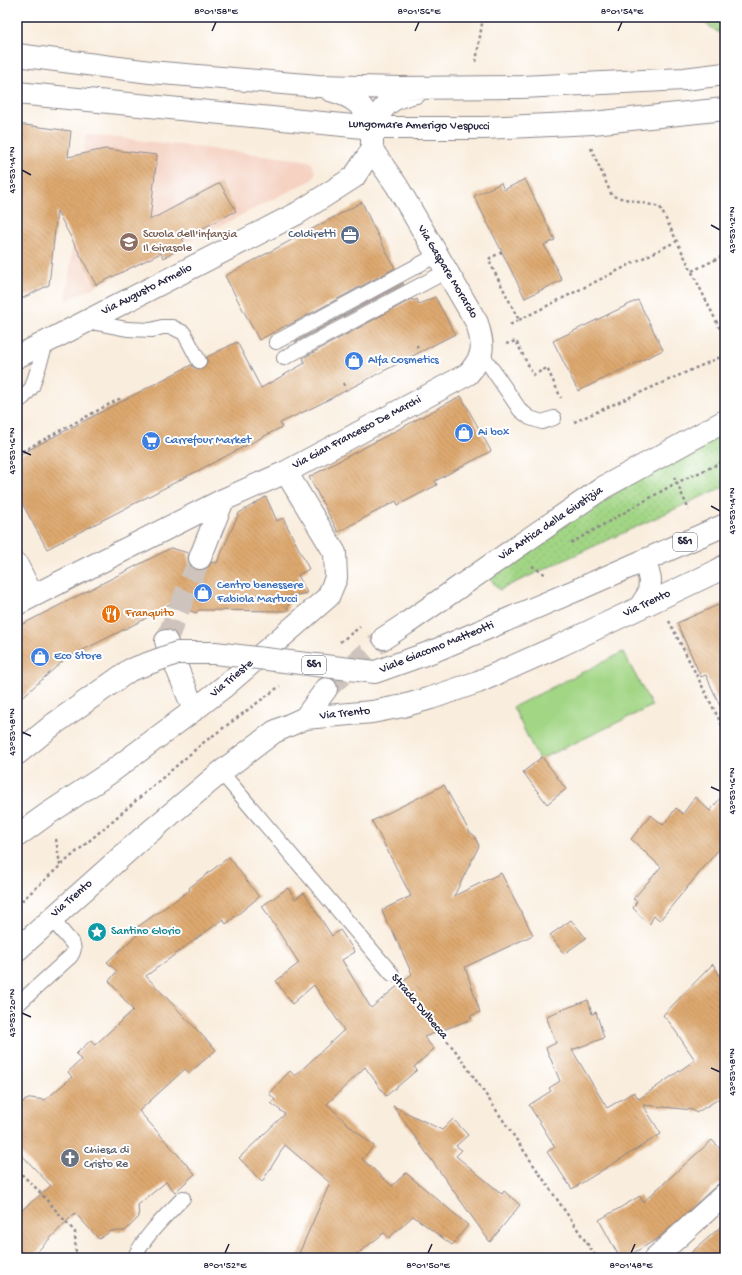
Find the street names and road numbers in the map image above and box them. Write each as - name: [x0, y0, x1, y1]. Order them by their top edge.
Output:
- street label: Lungomare Amerigo Vespucci: [348, 118, 490, 134]
- street label: Via Gaspare Morardo: [413, 222, 480, 321]
- street label: Via Augusto Armelio: [98, 261, 195, 319]
- street label: Via Gian Francesco De Marchi: [289, 393, 424, 473]
- street label: Via Antica della Giustizia: [495, 484, 606, 565]
- road number: SS1: [673, 533, 697, 551]
- street label: Via Trento: [620, 587, 673, 621]
- street label: Viale Giacomo Matteotti: [377, 619, 497, 678]
- street label: Via Trieste: [207, 656, 257, 702]
- road number: SS1: [302, 656, 326, 674]
- street label: Via Trento: [318, 704, 371, 724]
- street label: Via Trento: [48, 877, 96, 922]
- street label: Strada Dulbecca: [387, 971, 451, 1043]

